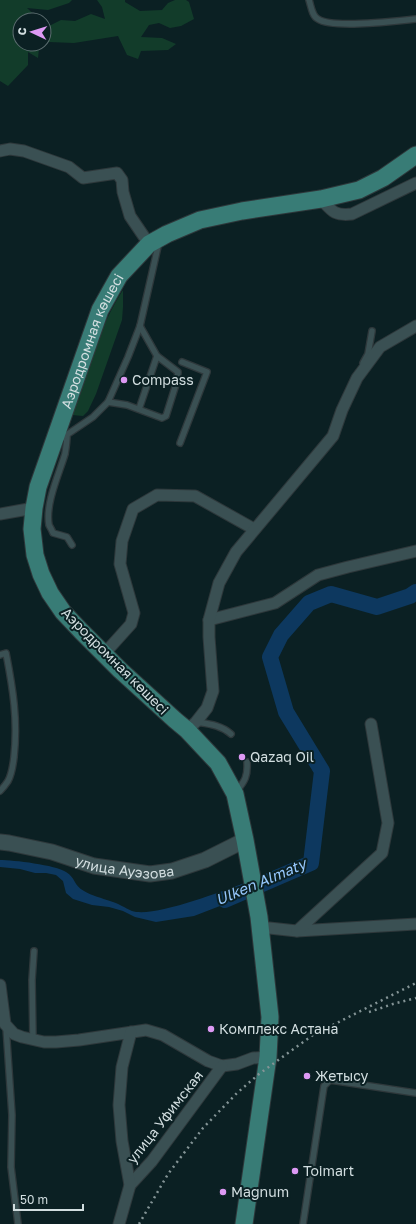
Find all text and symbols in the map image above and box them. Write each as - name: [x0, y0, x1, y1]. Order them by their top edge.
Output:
- north arrow: [12, 12, 52, 52]
- text: С: [15, 27, 28, 36]
- street label: Аэродромная көшесі: [57, 270, 127, 411]
- place label: Compass: [132, 371, 194, 388]
- marker: Compass: [119, 375, 129, 385]
- street label: Аэродромная көшесі: [58, 604, 172, 718]
- place label: Qazaq Oil: [250, 748, 314, 765]
- marker: Qazaq Oil: [237, 752, 247, 762]
- street label: улица Ауэзова: [73, 851, 175, 882]
- water label: Ulken Almaty: [213, 853, 311, 909]
- place label: Комплекс Астана: [219, 1020, 338, 1037]
- marker: Комплекс Астана: [206, 1024, 216, 1034]
- street label: улица Уфимская: [123, 1067, 206, 1167]
- place label: Жетысу: [315, 1067, 369, 1084]
- marker: Жетысу: [302, 1071, 312, 1081]
- place label: Toimart: [303, 1162, 354, 1179]
- marker: Toimart: [290, 1166, 300, 1176]
- place label: Magnum: [231, 1183, 289, 1200]
- scale bar: [14, 1186, 83, 1212]
- marker: Magnum: [218, 1187, 228, 1197]
- text: 50 m: [20, 1192, 48, 1207]

